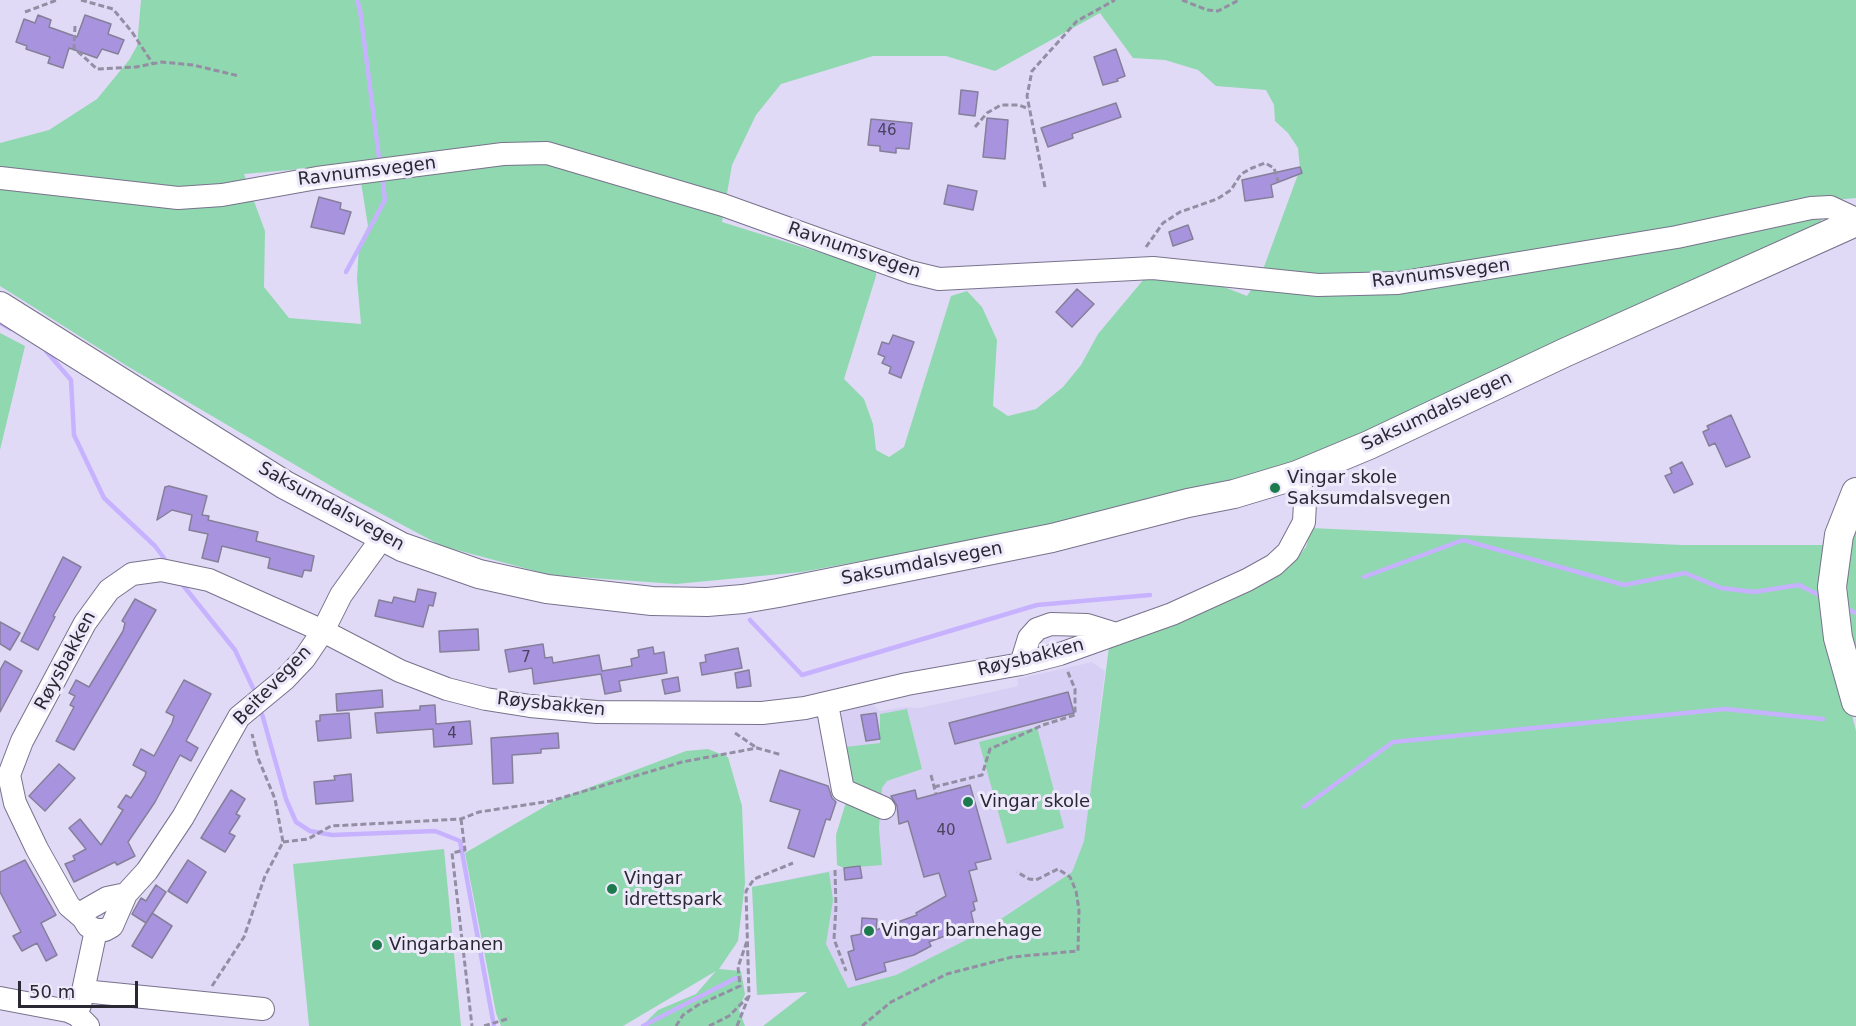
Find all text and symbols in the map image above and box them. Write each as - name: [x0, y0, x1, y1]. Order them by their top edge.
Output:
- house number: 46: [877, 122, 897, 140]
- street label: Ravnumsvegen: [297, 153, 437, 191]
- street label: Ravnumsvegen: [785, 218, 923, 284]
- street label: Ravnumsvegen: [1371, 255, 1511, 293]
- street label: Saksumdalsvegen: [1358, 368, 1516, 456]
- street label: Saksumdalsvegen: [254, 458, 408, 556]
- place label: Vingar skole Saksumdalsvegen: [1287, 467, 1451, 510]
- marker: Vingar skole Saksumdalsvegen: [1268, 481, 1282, 495]
- street label: Saksumdalsvegen: [840, 538, 1004, 590]
- street label: Røysbakken: [31, 608, 101, 714]
- street label: Røysbakken: [976, 634, 1086, 682]
- street label: Beitevegen: [230, 642, 316, 730]
- house number: 7: [521, 649, 531, 667]
- street label: Røysbakken: [496, 689, 606, 721]
- house number: 4: [447, 725, 457, 743]
- place label: Vingar skole: [980, 791, 1090, 813]
- marker: Vingar skole: [961, 795, 975, 809]
- house number: 40: [936, 822, 956, 840]
- place label: Vingar idrettspark: [624, 868, 722, 910]
- marker: Vingar idrettspark: [605, 882, 619, 896]
- place label: Vingar barnehage: [881, 920, 1042, 942]
- marker: Vingar barnehage: [862, 924, 876, 938]
- place label: Vingarbanen: [389, 934, 504, 956]
- marker: Vingarbanen: [370, 938, 384, 952]
- scale bar: [21, 969, 141, 1007]
- text: 50 m: [29, 981, 75, 1002]

